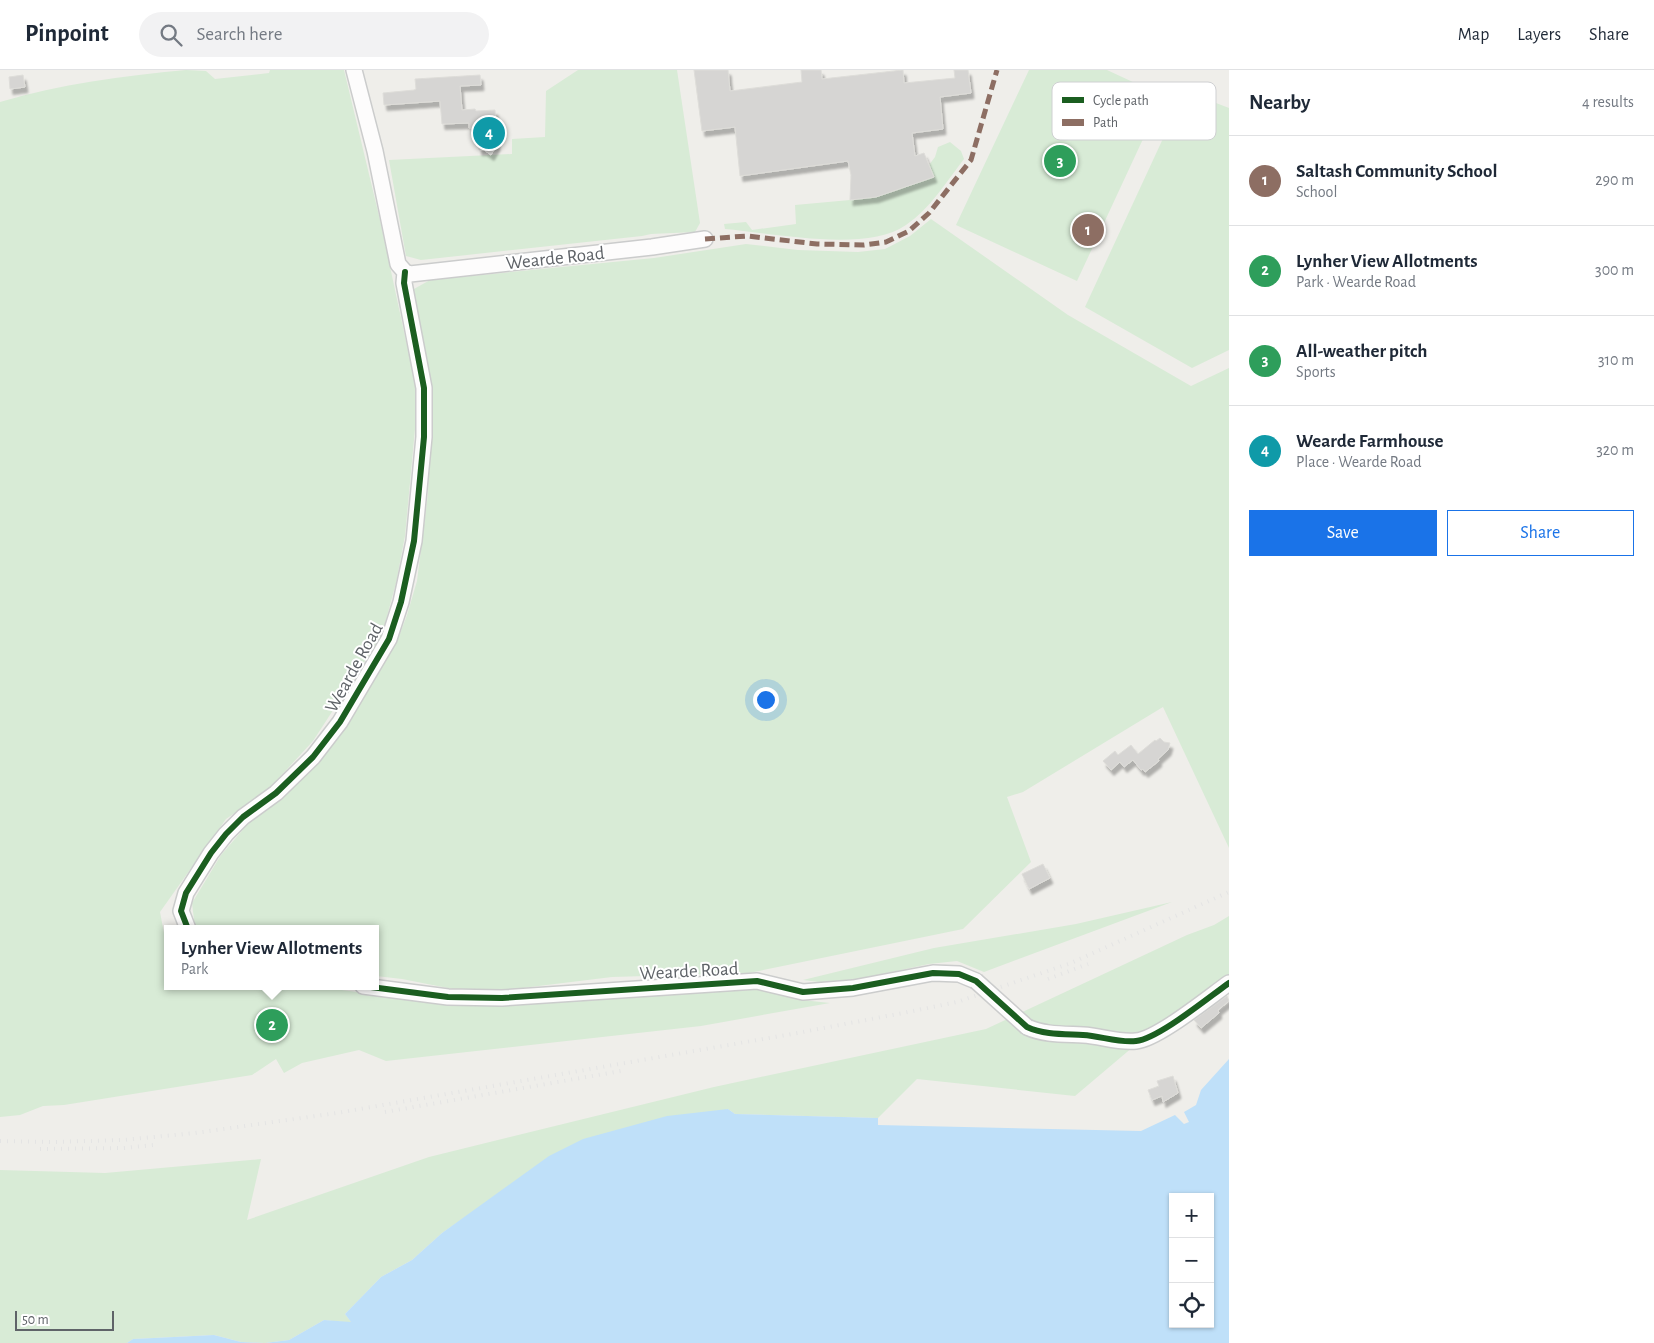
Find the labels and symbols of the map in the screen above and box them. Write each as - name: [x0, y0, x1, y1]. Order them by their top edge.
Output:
- legend: [1052, 82, 1216, 140]
- text: Cycle path: [1093, 94, 1149, 108]
- pin: 4: [473, 114, 505, 152]
- text: Path: [1093, 116, 1118, 130]
- pin: 3: [1044, 142, 1076, 180]
- pin: 1: [1072, 211, 1104, 249]
- street label: Wearde Road: [505, 244, 606, 273]
- street label: Wearde Road: [322, 620, 387, 716]
- your location: [753, 687, 779, 713]
- street label: Wearde Road: [639, 959, 739, 984]
- pin: 2: [256, 1006, 288, 1044]
- scale bar: [15, 1308, 114, 1331]

